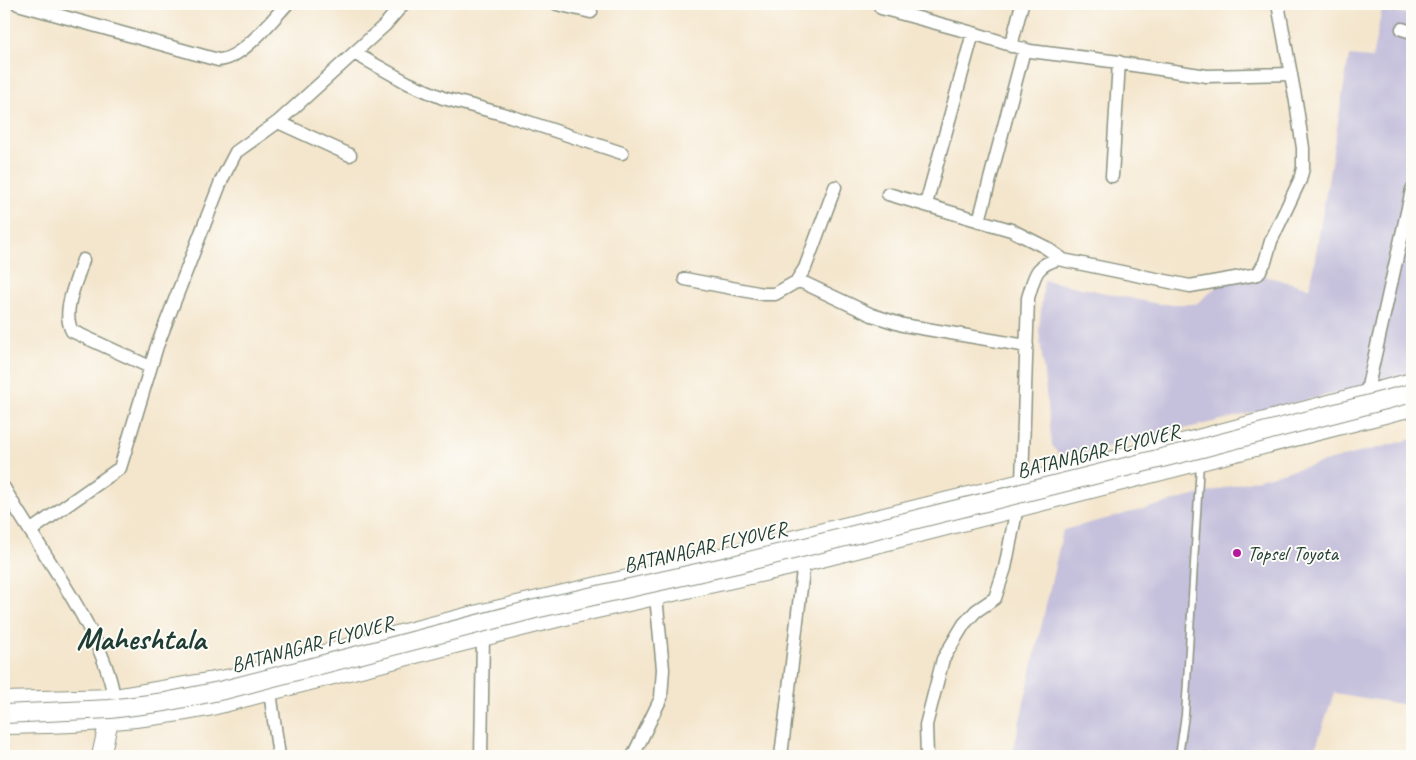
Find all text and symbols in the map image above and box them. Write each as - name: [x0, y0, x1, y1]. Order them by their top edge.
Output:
- street label: BATANAGAR FLYOVER: [1014, 418, 1185, 484]
- street label: BATANAGAR FLYOVER: [621, 515, 792, 578]
- place label: Topsel Toyota: [1247, 540, 1340, 566]
- marker: Topsel Toyota: [1231, 547, 1243, 559]
- street label: BATANAGAR FLYOVER: [228, 609, 398, 678]
- district label: Maheshtala: [76, 619, 208, 658]

